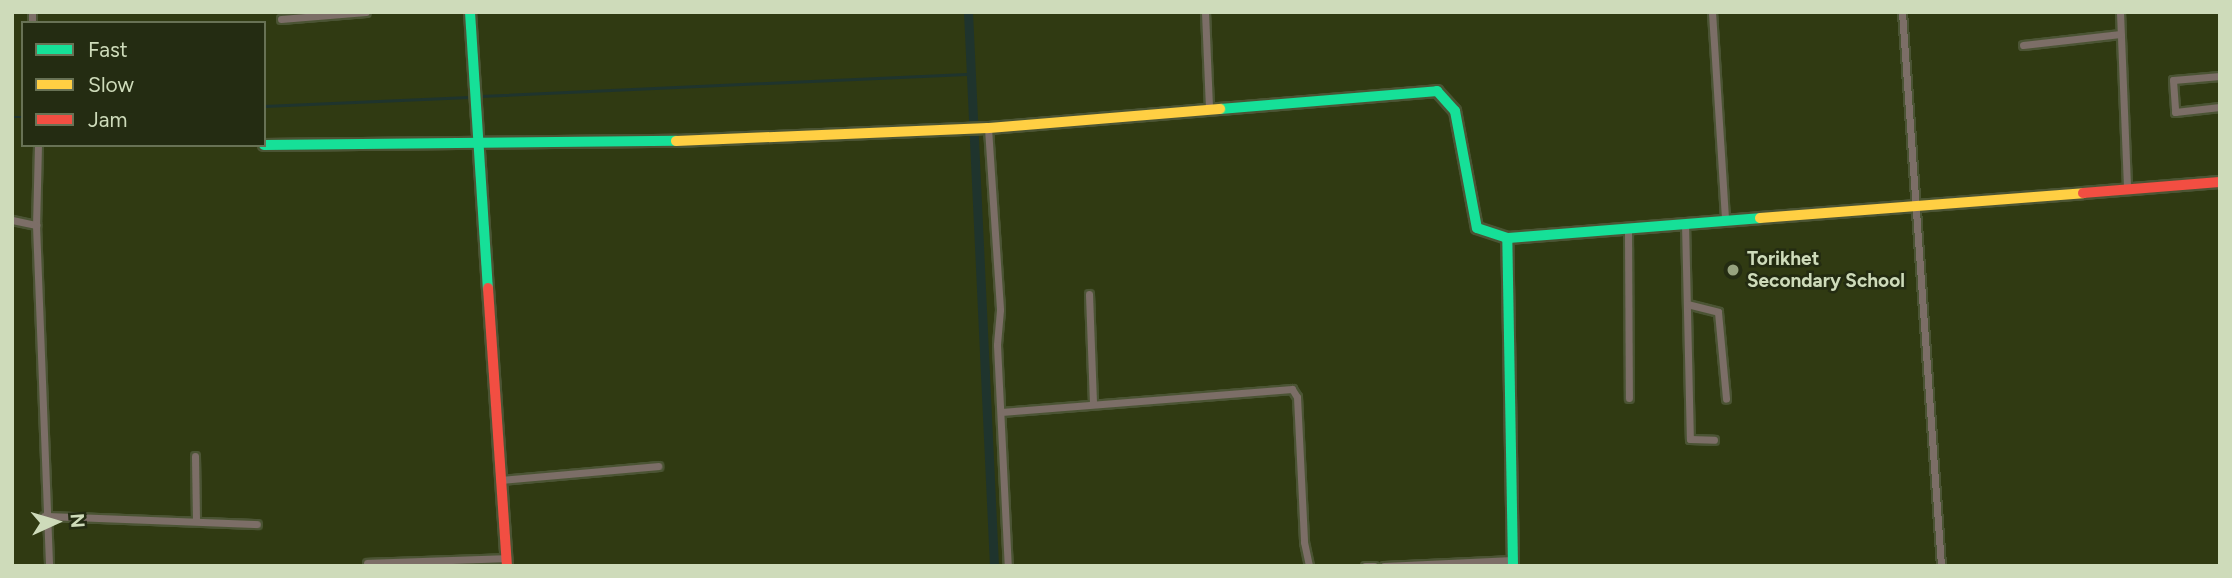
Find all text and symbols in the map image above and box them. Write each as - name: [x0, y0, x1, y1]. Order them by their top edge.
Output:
- legend: [21, 21, 266, 147]
- text: Fast: [88, 37, 128, 62]
- text: Slow: [88, 72, 134, 97]
- text: Jam: [88, 107, 127, 132]
- place label: Torikhet Secondary School: [1747, 248, 1905, 292]
- marker: Torikhet Secondary School: [1725, 262, 1741, 278]
- north arrow: [21, 487, 91, 557]
- text: N: [65, 512, 89, 529]

